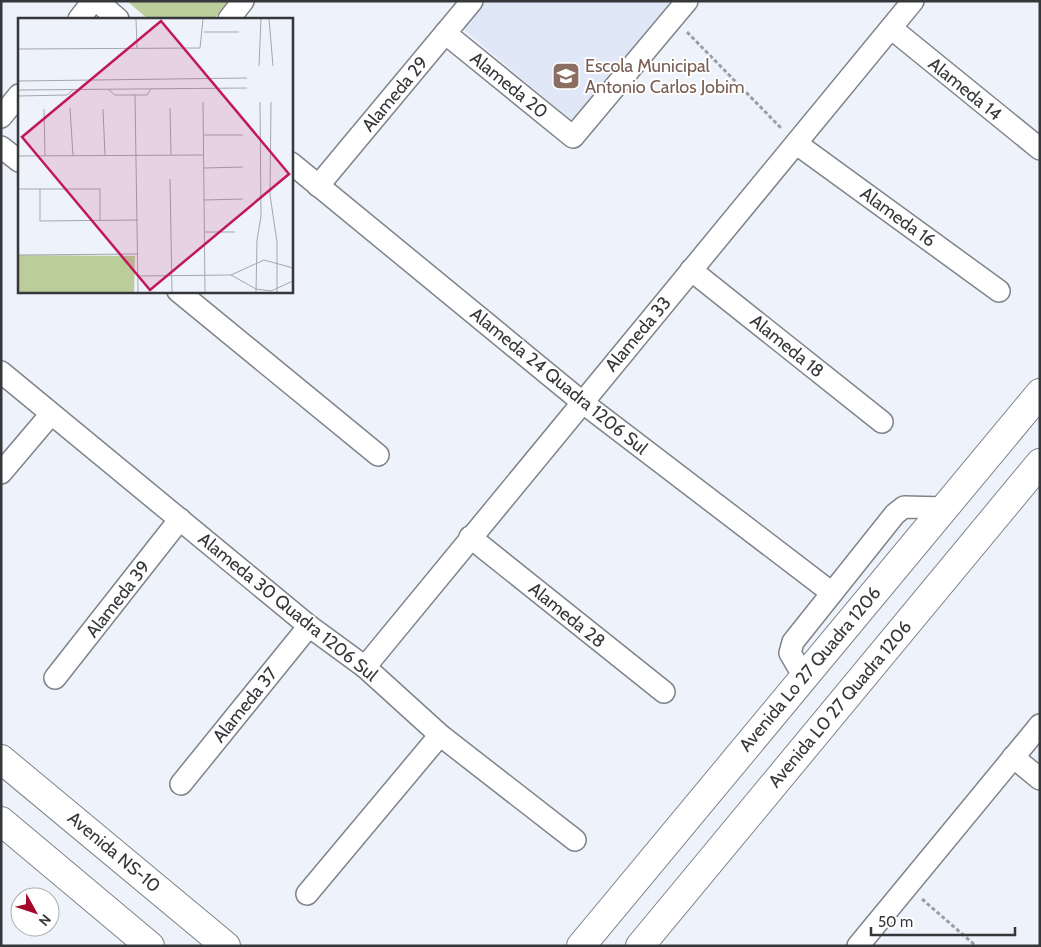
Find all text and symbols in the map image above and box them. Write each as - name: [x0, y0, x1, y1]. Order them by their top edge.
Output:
- inset map: [18, 18, 292, 292]
- street label: Alameda 20: [466, 47, 552, 123]
- street label: Alameda 29: [357, 52, 433, 136]
- street label: Alameda 14: [924, 53, 1006, 125]
- place label: Escola Municipal Antonio Carlos Jobim: [585, 55, 745, 98]
- school or university icon: Escola Municipal Antonio Carlos Jobim: [551, 61, 581, 91]
- street label: Alameda 16: [856, 182, 940, 252]
- street label: Alameda 33: [600, 292, 676, 376]
- street label: Alameda 24 Quadra 1206 Sul: [466, 303, 653, 460]
- street label: Alameda 18: [746, 310, 828, 382]
- street label: Alameda 30 Quadra 1206 Sul: [194, 528, 383, 687]
- street label: Alameda 39: [81, 556, 155, 642]
- street label: Alameda 28: [524, 578, 610, 652]
- street label: Avenida Lo 27 Quadra 1206: [735, 582, 885, 756]
- street label: Avenida L0 27 Quadra 1206: [764, 616, 916, 792]
- street label: Alameda 37: [208, 663, 282, 747]
- street label: Avenida NS-10: [63, 807, 165, 897]
- north arrow: [10, 887, 60, 937]
- scale bar: [871, 904, 1015, 936]
- text: N: [35, 911, 55, 930]
- text: 50 m: [878, 913, 913, 931]

